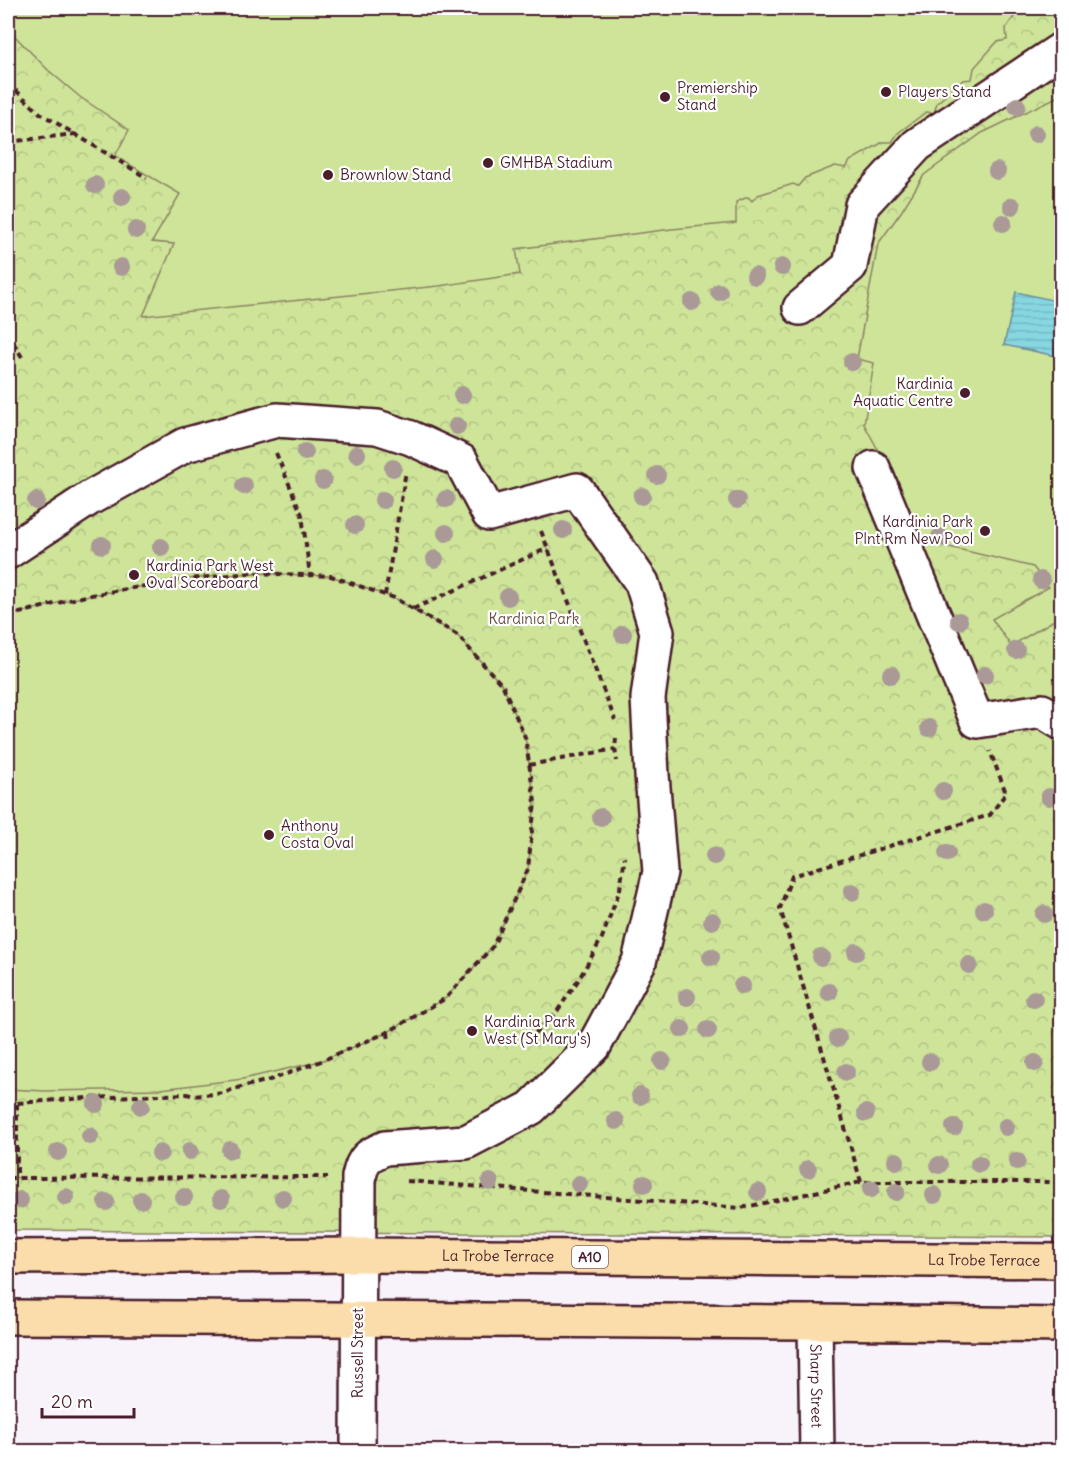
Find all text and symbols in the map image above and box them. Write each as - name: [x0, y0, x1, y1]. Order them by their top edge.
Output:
- place label: Premiership Stand: [677, 78, 758, 114]
- place label: Players Stand: [898, 82, 991, 101]
- marker: Players Stand: [879, 85, 893, 99]
- marker: Premiership Stand: [658, 90, 672, 104]
- place label: GMHBA Stadium: [500, 153, 613, 172]
- marker: GMHBA Stadium: [481, 156, 495, 170]
- place label: Brownlow Stand: [340, 165, 451, 184]
- marker: Brownlow Stand: [321, 168, 335, 182]
- place label: Kardinia Aquatic Centre: [853, 374, 953, 410]
- marker: Kardinia Aquatic Centre: [958, 386, 972, 400]
- place label: Kardinia Park Plnt Rm New Pool: [855, 512, 973, 548]
- marker: Kardinia Park Plnt Rm New Pool: [978, 524, 992, 538]
- place label: Kardinia Park West Oval Scoreboard: [146, 556, 274, 592]
- marker: Kardinia Park West Oval Scoreboard: [127, 568, 141, 582]
- park label: Kardinia Park: [488, 609, 580, 628]
- place label: Anthony Costa Oval: [281, 816, 354, 852]
- marker: Anthony Costa Oval: [262, 828, 276, 842]
- place label: Kardinia Park West (St Mary's): [484, 1012, 591, 1048]
- marker: Kardinia Park West (St Mary's): [465, 1024, 479, 1038]
- street label: La Trobe Terrace: [442, 1246, 554, 1266]
- road number: A10: [572, 1246, 608, 1268]
- street label: La Trobe Terrace: [928, 1250, 1040, 1270]
- street label: Russell Street: [348, 1308, 367, 1398]
- street label: Sharp Street: [806, 1344, 827, 1428]
- scale bar: [42, 1381, 134, 1419]
- text: 20 m: [51, 1390, 93, 1413]

